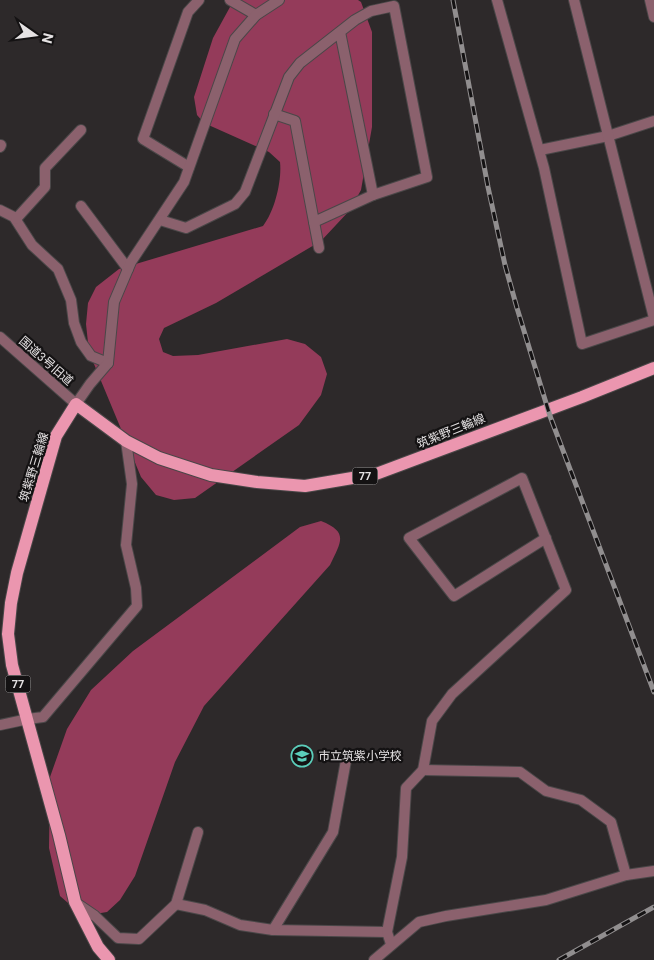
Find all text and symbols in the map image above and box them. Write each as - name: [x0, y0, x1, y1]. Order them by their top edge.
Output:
- north arrow: [10, 10, 60, 60]
- text: N: [39, 31, 57, 45]
- street label: 国道3号旧道: [16, 334, 76, 388]
- street label: 筑紫野三輪線: [415, 411, 487, 451]
- street label: 筑紫野三輪線: [17, 431, 51, 503]
- road number: 77: [352, 468, 378, 484]
- road number: 77: [6, 676, 30, 692]
- school or university icon: 市立筑紫小学校: [290, 744, 314, 768]
- place label: 市立筑紫小学校: [318, 749, 402, 763]

